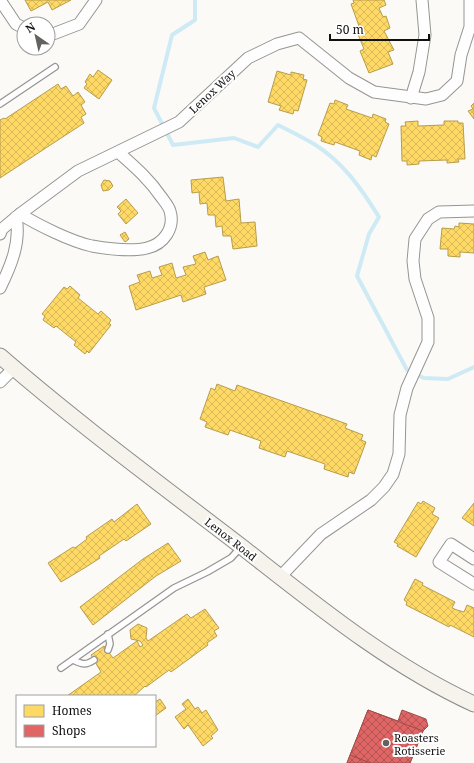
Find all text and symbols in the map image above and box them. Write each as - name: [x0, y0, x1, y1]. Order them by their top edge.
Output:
- north arrow: [16, 16, 56, 56]
- scale bar: [330, 16, 429, 42]
- text: N: [22, 18, 38, 36]
- text: 50 m: [336, 21, 364, 38]
- street label: Lenox Way: [186, 65, 239, 116]
- street label: Lenox Road: [202, 514, 260, 564]
- legend: [16, 695, 156, 747]
- text: Homes: [52, 702, 92, 719]
- text: Shops: [52, 722, 86, 739]
- place label: Roasters Rotisserie: [394, 730, 445, 758]
- marker: Roasters Rotisserie: [381, 738, 391, 748]

